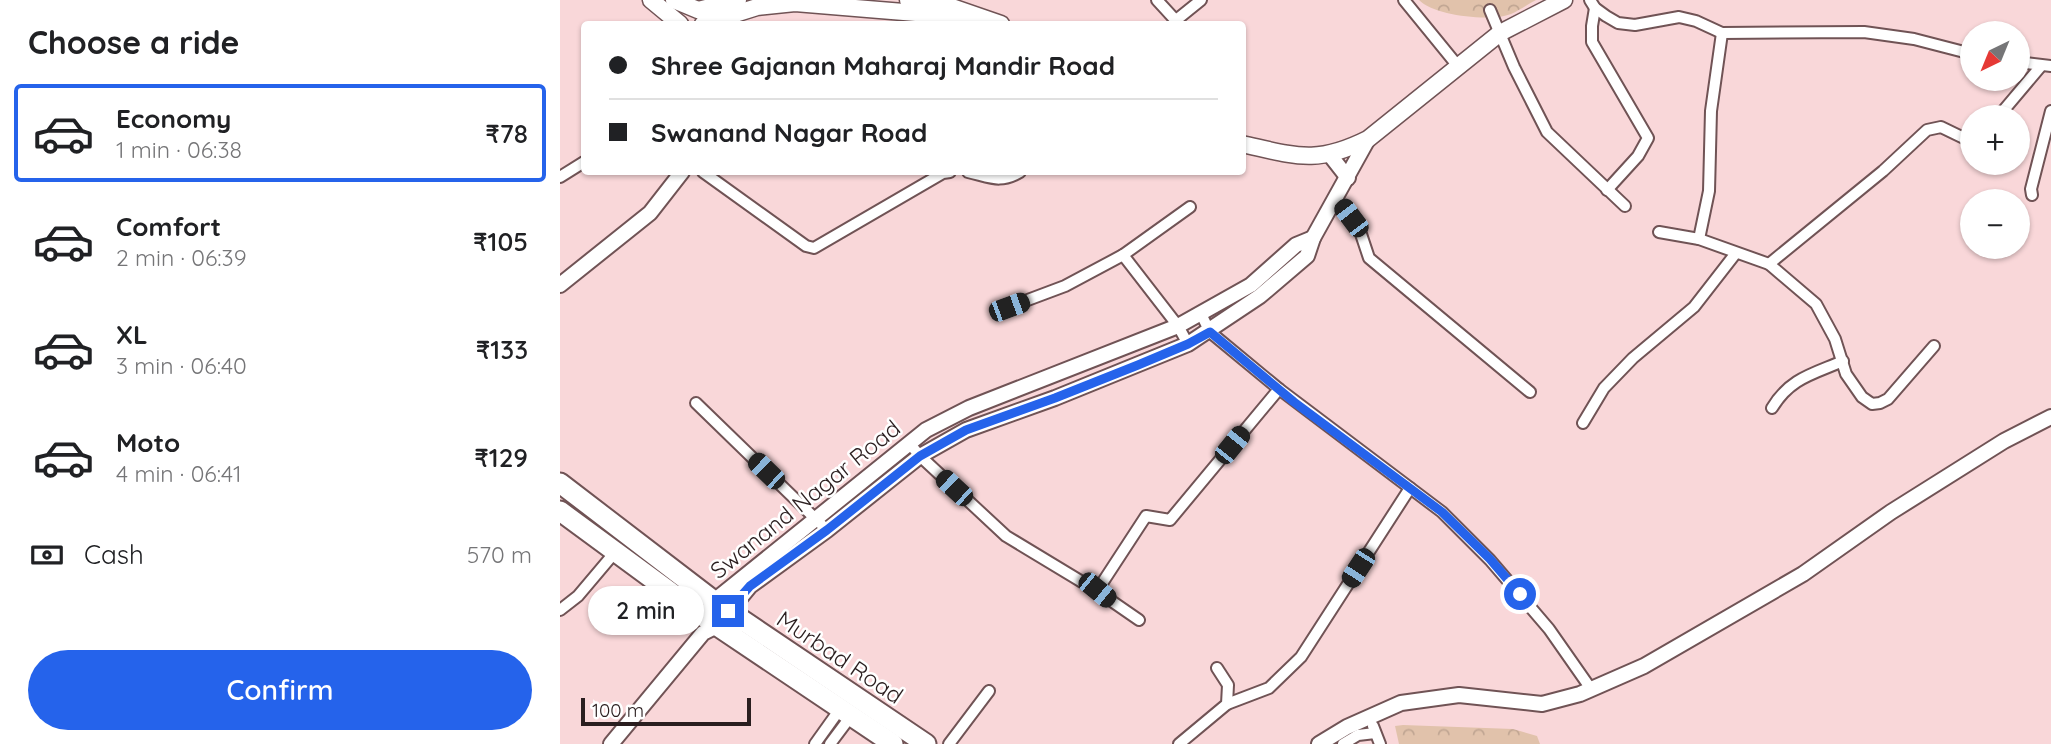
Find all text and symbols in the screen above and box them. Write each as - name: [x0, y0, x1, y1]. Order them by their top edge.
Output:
- north arrow: [1960, 21, 2030, 91]
- map controls: [1960, 21, 2030, 259]
- text: Choose a ride: [28, 22, 240, 62]
- text: Shree Gajanan Maharaj Mandir Road: [651, 49, 1115, 82]
- icon: car: [32, 102, 95, 165]
- text: Economy: [116, 102, 231, 135]
- button: +: [1960, 105, 2030, 175]
- text: Swanand Nagar Road: [651, 116, 927, 149]
- text: ₹78: [485, 117, 528, 150]
- text: 1 min · 06:38: [116, 135, 242, 164]
- button: −: [1960, 189, 2030, 259]
- car: [1330, 195, 1373, 241]
- icon: car: [32, 210, 95, 273]
- text: Comfort: [116, 210, 221, 243]
- text: ₹105: [473, 225, 528, 258]
- text: 2 min · 06:39: [116, 243, 247, 272]
- car: [986, 290, 1033, 324]
- icon: car: [32, 318, 95, 381]
- text: XL: [116, 318, 148, 351]
- text: ₹133: [476, 333, 528, 366]
- text: 3 min · 06:40: [116, 351, 247, 380]
- street label: Swanand Nagar Road: [704, 413, 906, 585]
- car: [1211, 422, 1254, 468]
- icon: car: [32, 426, 95, 489]
- text: Moto: [116, 426, 180, 459]
- text: ₹129: [474, 441, 528, 474]
- car: [744, 449, 789, 493]
- text: 4 min · 06:41: [116, 459, 241, 488]
- car: [932, 466, 977, 510]
- icon: cash: [28, 536, 66, 574]
- text: Cash: [84, 538, 144, 571]
- text: 570 m: [467, 540, 532, 569]
- car: [1338, 545, 1379, 591]
- car: [1075, 569, 1120, 611]
- route start: [1504, 578, 1536, 610]
- callout: 2 min: [588, 586, 704, 636]
- route end: [712, 595, 744, 627]
- text: 2 min: [616, 596, 676, 625]
- street label: Murbad Road: [771, 604, 909, 710]
- button: Confirm: [28, 650, 532, 730]
- scale bar: [581, 695, 751, 727]
- text: 100 m: [592, 698, 644, 722]

